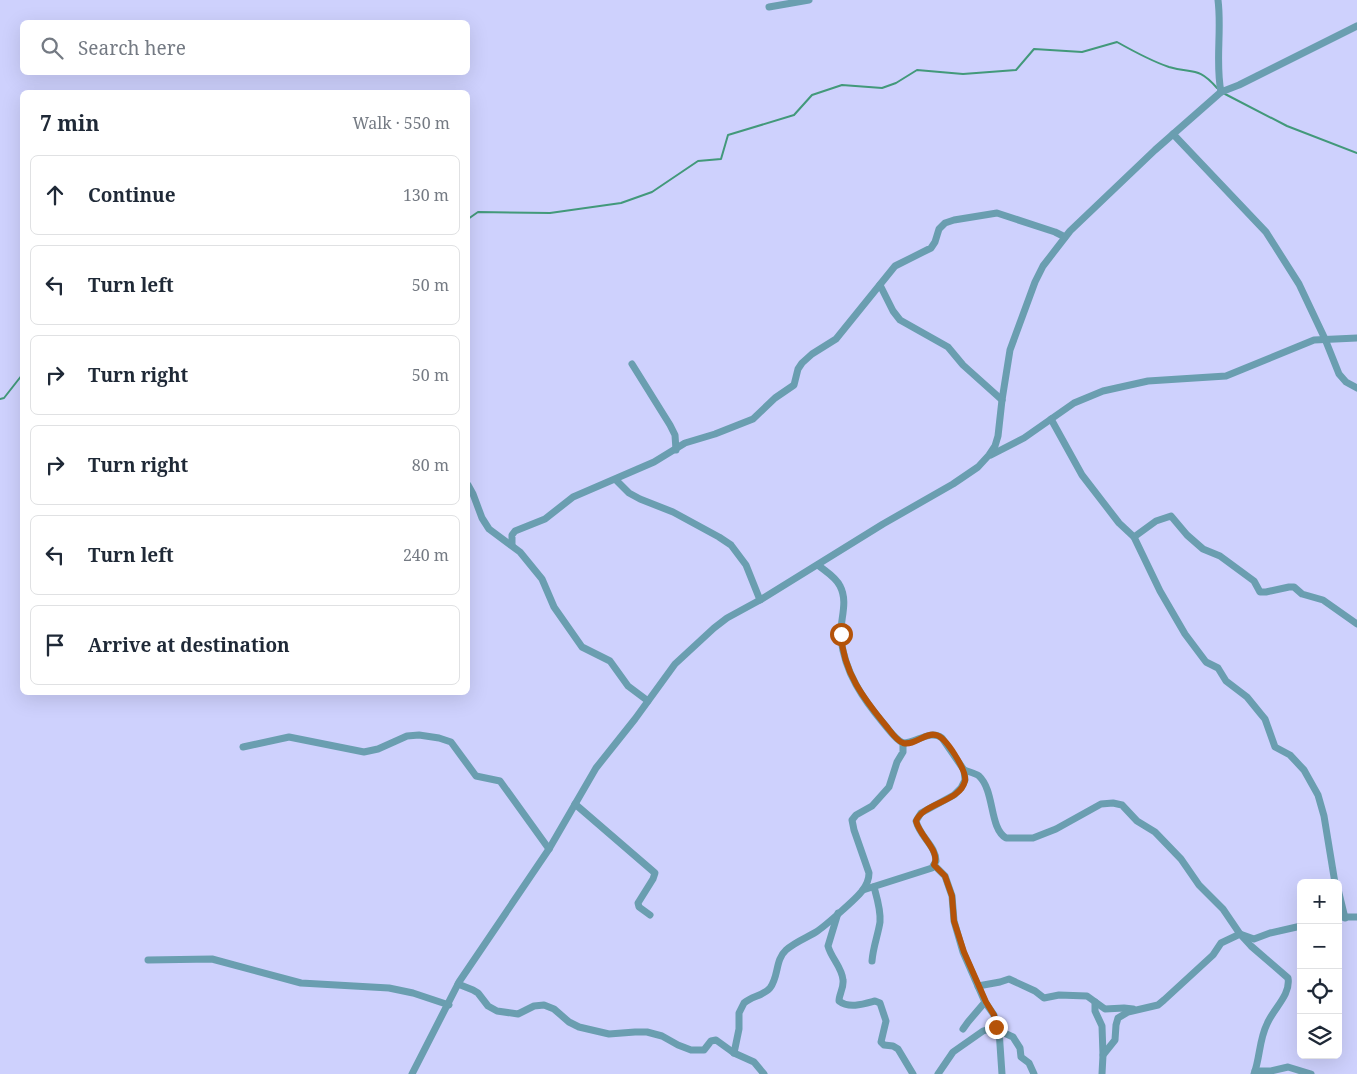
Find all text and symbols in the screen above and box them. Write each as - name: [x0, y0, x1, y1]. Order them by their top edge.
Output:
- search box: [20, 20, 470, 75]
- icon: search: [38, 34, 66, 62]
- text: Search here: [78, 35, 186, 61]
- text: 7 min: [40, 109, 99, 137]
- text: Walk · 550 m: [353, 112, 450, 134]
- icon: ahead: [41, 181, 69, 209]
- text: Continue: [88, 182, 176, 208]
- text: 130 m: [403, 184, 449, 206]
- icon: left: [41, 271, 69, 299]
- text: Turn left: [88, 272, 174, 298]
- text: 50 m: [412, 274, 449, 296]
- icon: right: [41, 361, 69, 389]
- text: Turn right: [88, 362, 188, 388]
- text: 50 m: [412, 364, 449, 386]
- icon: right: [41, 451, 69, 479]
- text: Turn right: [88, 452, 188, 478]
- text: 80 m: [412, 454, 449, 476]
- icon: left: [41, 541, 69, 569]
- text: Turn left: [88, 542, 174, 568]
- text: 240 m: [403, 544, 449, 566]
- route start: [830, 623, 853, 646]
- icon: arrive: [41, 631, 69, 659]
- text: Arrive at destination: [88, 632, 290, 658]
- map controls: [1297, 879, 1342, 1059]
- button: +: [1297, 879, 1342, 924]
- button: −: [1297, 924, 1342, 969]
- button: locate: [1297, 969, 1342, 1014]
- button: layers: [1297, 1014, 1342, 1059]
- route end: [985, 1016, 1008, 1039]

